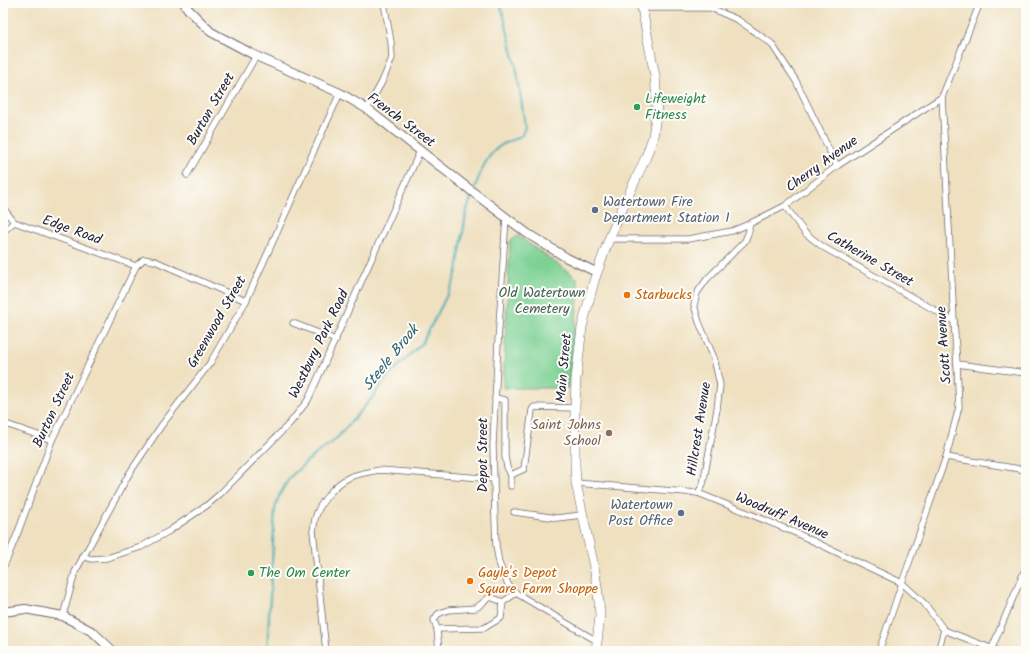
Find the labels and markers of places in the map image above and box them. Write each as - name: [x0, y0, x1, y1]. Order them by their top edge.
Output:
- place label: Lifeweight Fitness: [645, 88, 707, 126]
- marker: Lifeweight Fitness: [632, 102, 642, 112]
- place label: Watertown Fire Department Station 1: [603, 191, 730, 229]
- marker: Watertown Fire Department Station 1: [590, 205, 600, 215]
- place label: Starbucks: [635, 284, 692, 306]
- marker: Starbucks: [622, 290, 632, 300]
- place label: Saint Johns School: [531, 414, 602, 452]
- marker: Saint Johns School: [604, 428, 614, 438]
- place label: Watertown Post Office: [608, 494, 674, 532]
- marker: Watertown Post Office: [676, 508, 686, 518]
- place label: The Om Center: [259, 562, 351, 584]
- place label: Gayle's Depot Square Farm Shoppe: [478, 562, 599, 600]
- marker: The Om Center: [246, 568, 256, 578]
- marker: Gayle's Depot Square Farm Shoppe: [465, 576, 475, 586]

